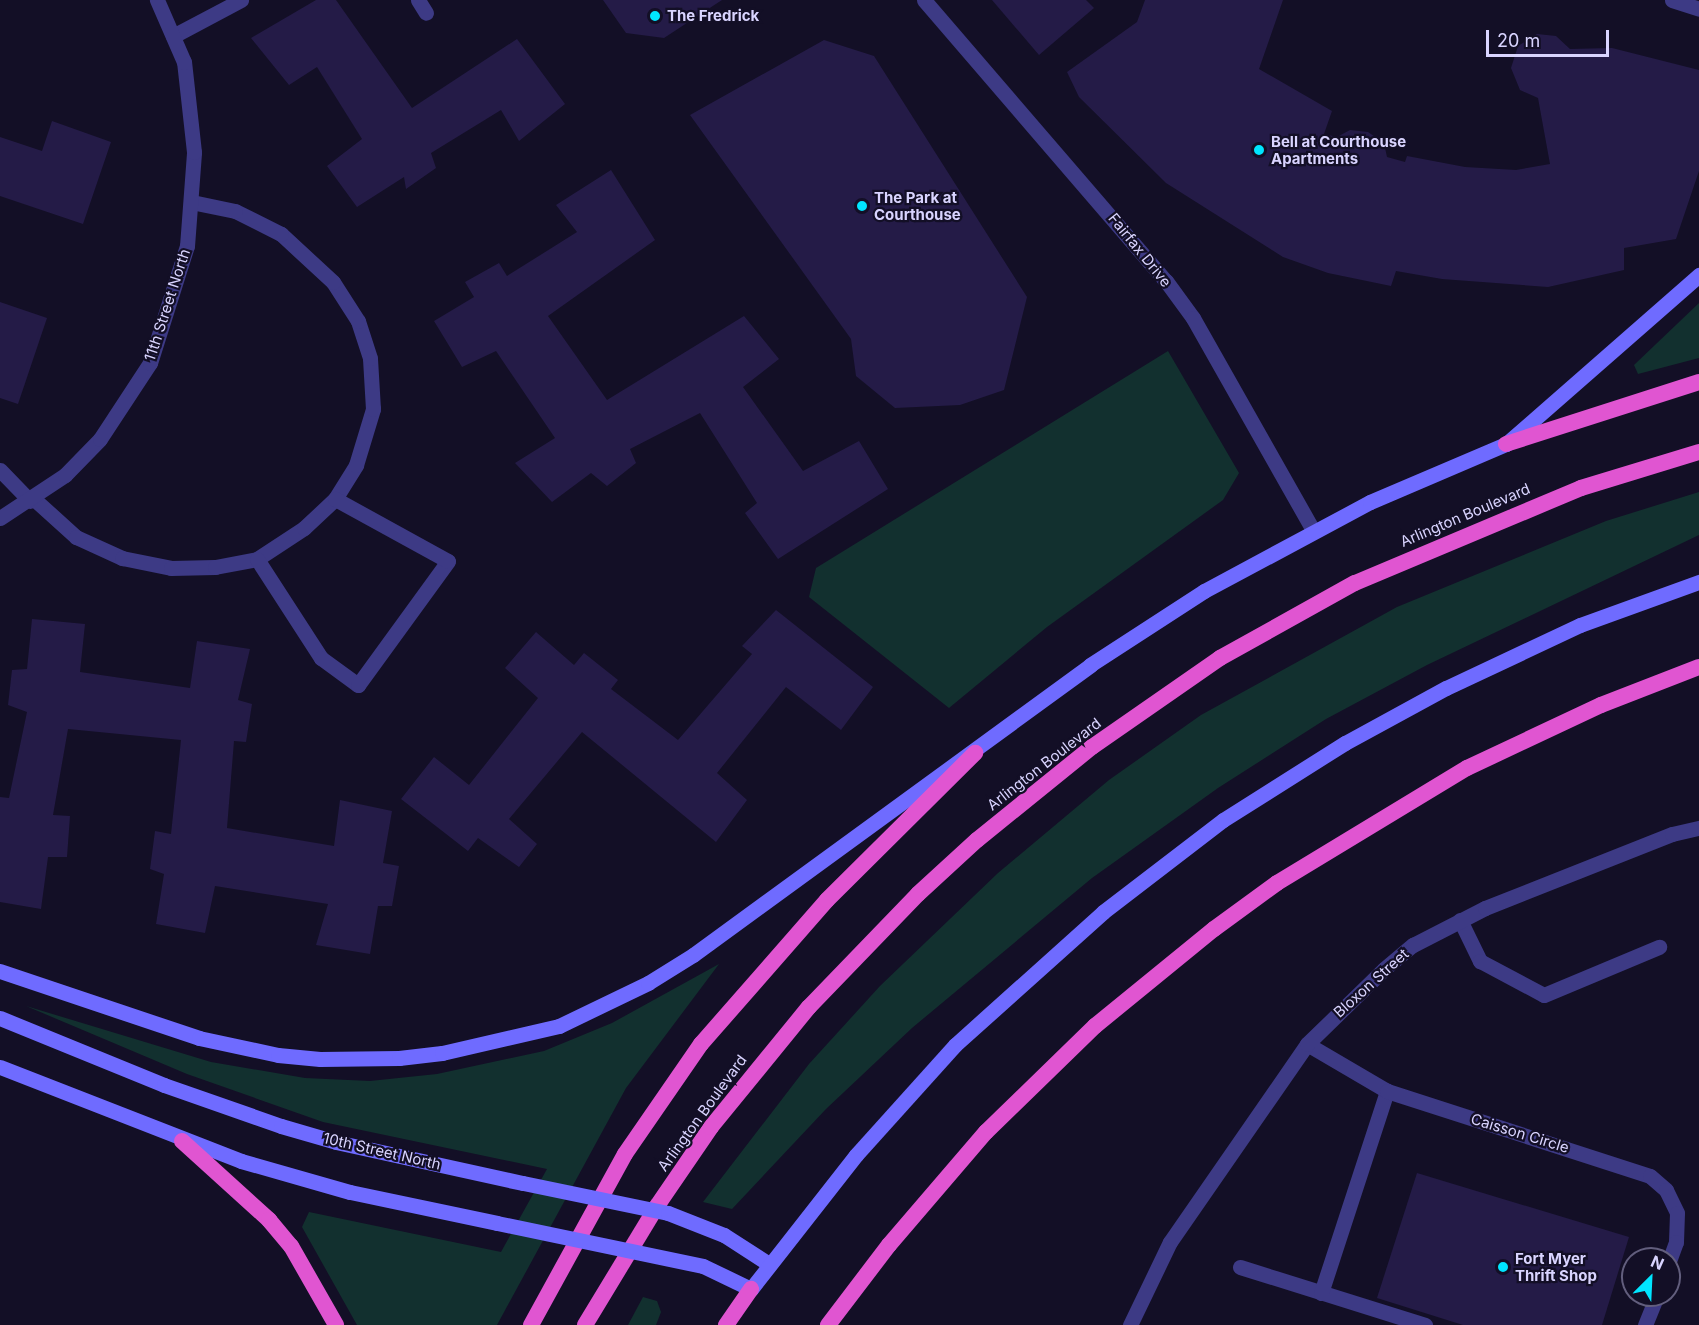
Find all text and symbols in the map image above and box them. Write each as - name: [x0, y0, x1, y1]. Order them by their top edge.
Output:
- place label: The Fredrick: [667, 7, 759, 25]
- marker: The Fredrick: [648, 9, 662, 23]
- scale bar: [1489, 18, 1612, 56]
- text: 20 m: [1497, 30, 1540, 51]
- place label: Bell at Courthouse Apartments: [1271, 132, 1406, 167]
- marker: Bell at Courthouse Apartments: [1252, 143, 1266, 157]
- place label: The Park at Courthouse: [874, 188, 961, 223]
- marker: The Park at Courthouse: [855, 199, 869, 213]
- street label: Fairfax Drive: [1105, 209, 1175, 291]
- street label: 11th Street North: [140, 247, 194, 363]
- street label: Arlington Boulevard: [1397, 479, 1533, 551]
- street label: Arlington Boulevard: [983, 714, 1105, 814]
- street label: Bloxon Street: [1330, 945, 1412, 1021]
- street label: Arlington Boulevard: [654, 1051, 750, 1175]
- street label: Caisson Circle: [1469, 1110, 1571, 1156]
- street label: 10th Street North: [321, 1129, 443, 1173]
- north arrow: [1621, 1247, 1681, 1307]
- place label: Fort Myer Thrift Shop: [1515, 1249, 1597, 1284]
- text: N: [1648, 1251, 1667, 1274]
- marker: Fort Myer Thrift Shop: [1496, 1260, 1510, 1274]

